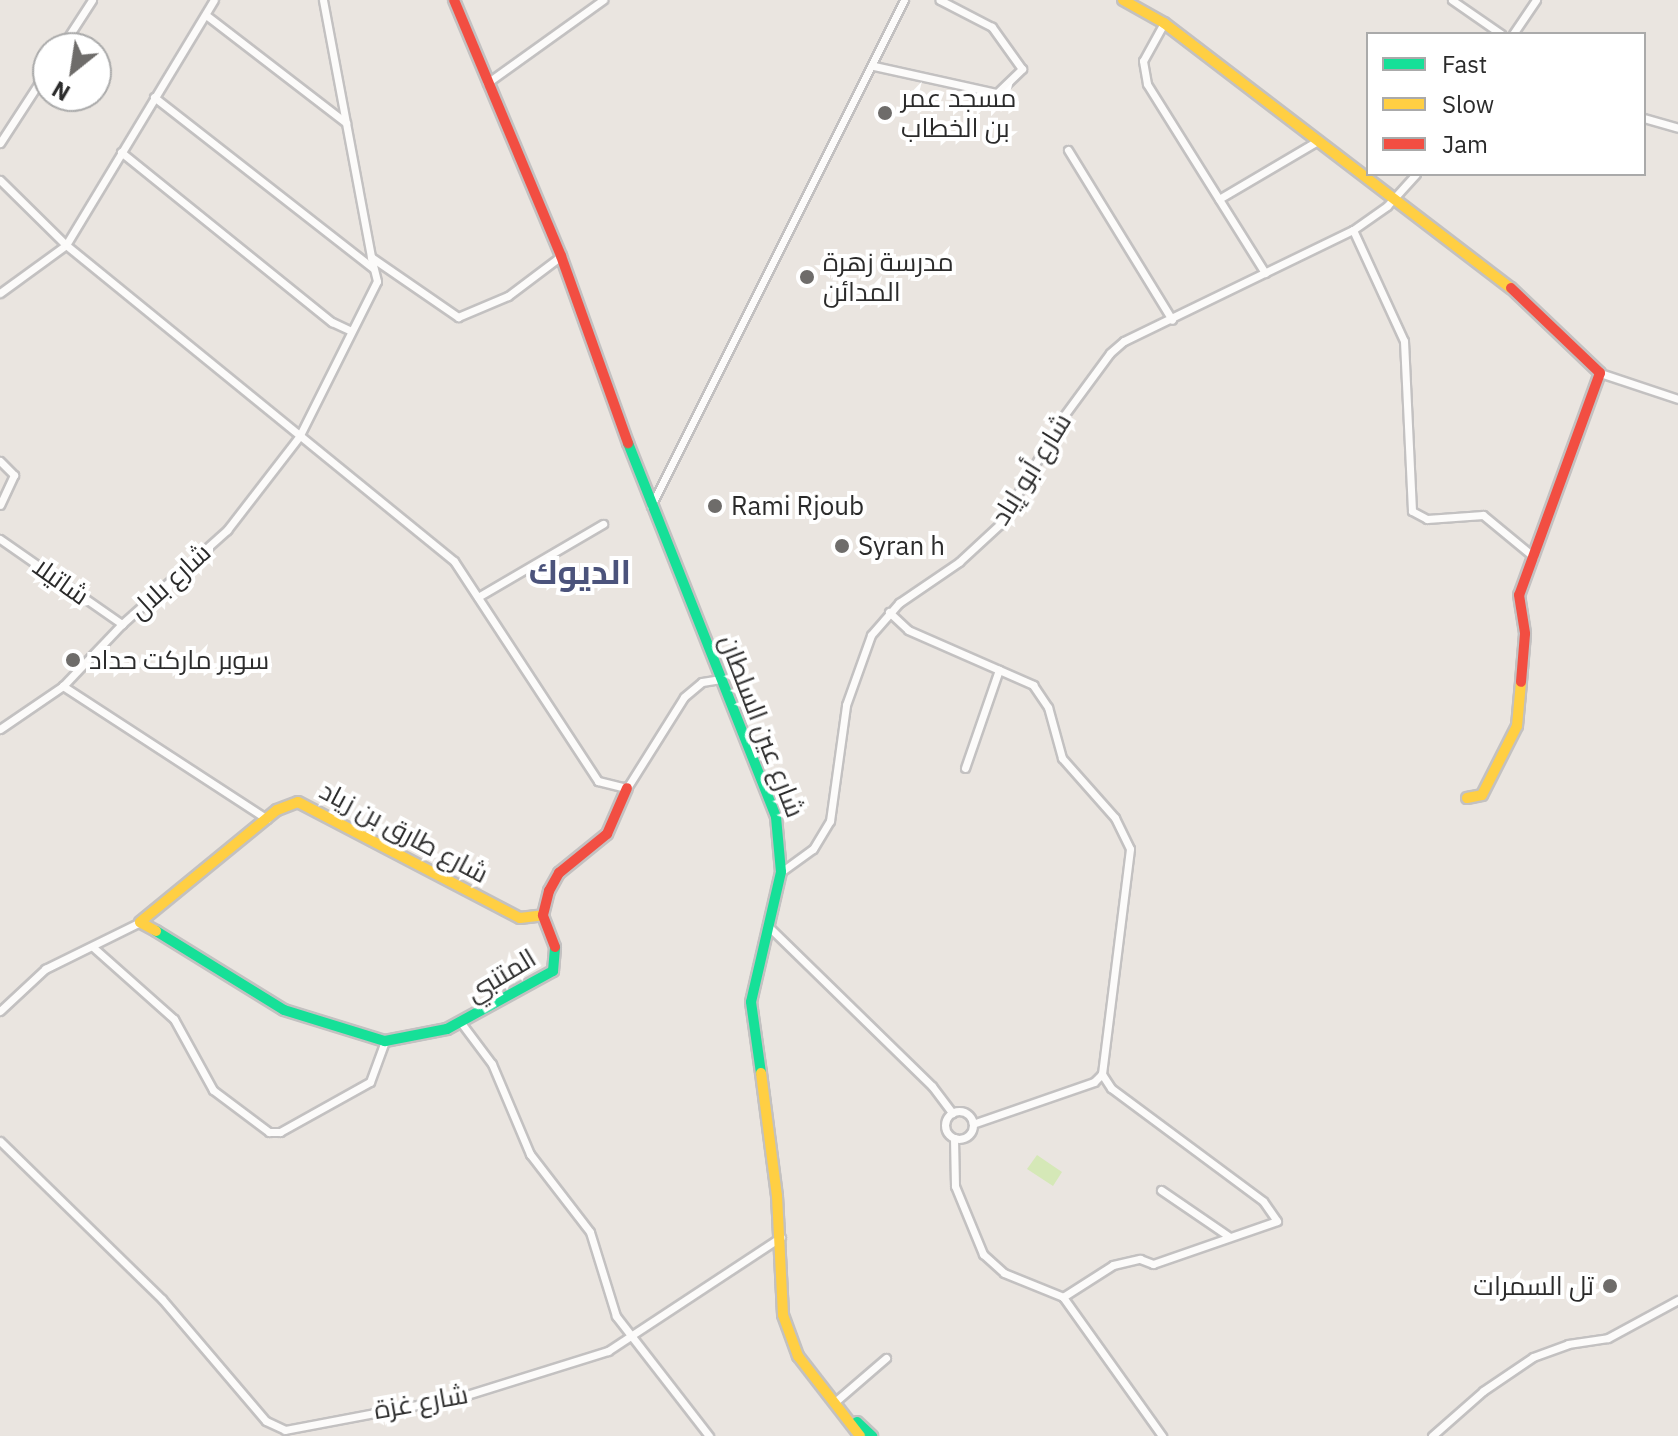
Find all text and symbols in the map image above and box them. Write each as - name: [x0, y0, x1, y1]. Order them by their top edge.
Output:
- north arrow: [32, 32, 112, 112]
- legend: [1366, 32, 1646, 176]
- text: Fast: [1442, 48, 1487, 80]
- text: N: [47, 75, 75, 108]
- place label: مسجد عمر بن الخطاب: [901, 82, 1017, 144]
- text: Slow: [1442, 88, 1494, 120]
- marker: مسجد عمر بن الخطاب: [876, 104, 894, 122]
- text: Jam: [1442, 128, 1488, 160]
- place label: مدرسة زهرة المدائن: [823, 246, 954, 308]
- marker: مدرسة زهرة المدائن: [798, 268, 816, 286]
- street label: شارع أبو إياد: [984, 407, 1078, 531]
- place label: Rami Rjoub: [731, 490, 864, 522]
- marker: Rami Rjoub: [706, 497, 724, 515]
- place label: Syran h: [858, 530, 945, 562]
- street label: شارع بلال: [123, 537, 217, 625]
- marker: Syran h: [833, 537, 851, 555]
- street label: شاتيلا: [27, 551, 95, 611]
- district label: الديوك: [529, 552, 631, 592]
- street label: شارع عين السلطان: [713, 630, 811, 822]
- place label: سوبر ماركت حداد: [89, 644, 269, 676]
- marker: سوبر ماركت حداد: [64, 651, 82, 669]
- street label: شارع طارق بن زياد: [314, 775, 494, 889]
- street label: المتنبي: [460, 942, 542, 1008]
- place label: تل السمرات: [1473, 1270, 1594, 1302]
- marker: تل السمرات: [1601, 1277, 1619, 1295]
- street label: شارع غزة: [372, 1378, 470, 1426]

